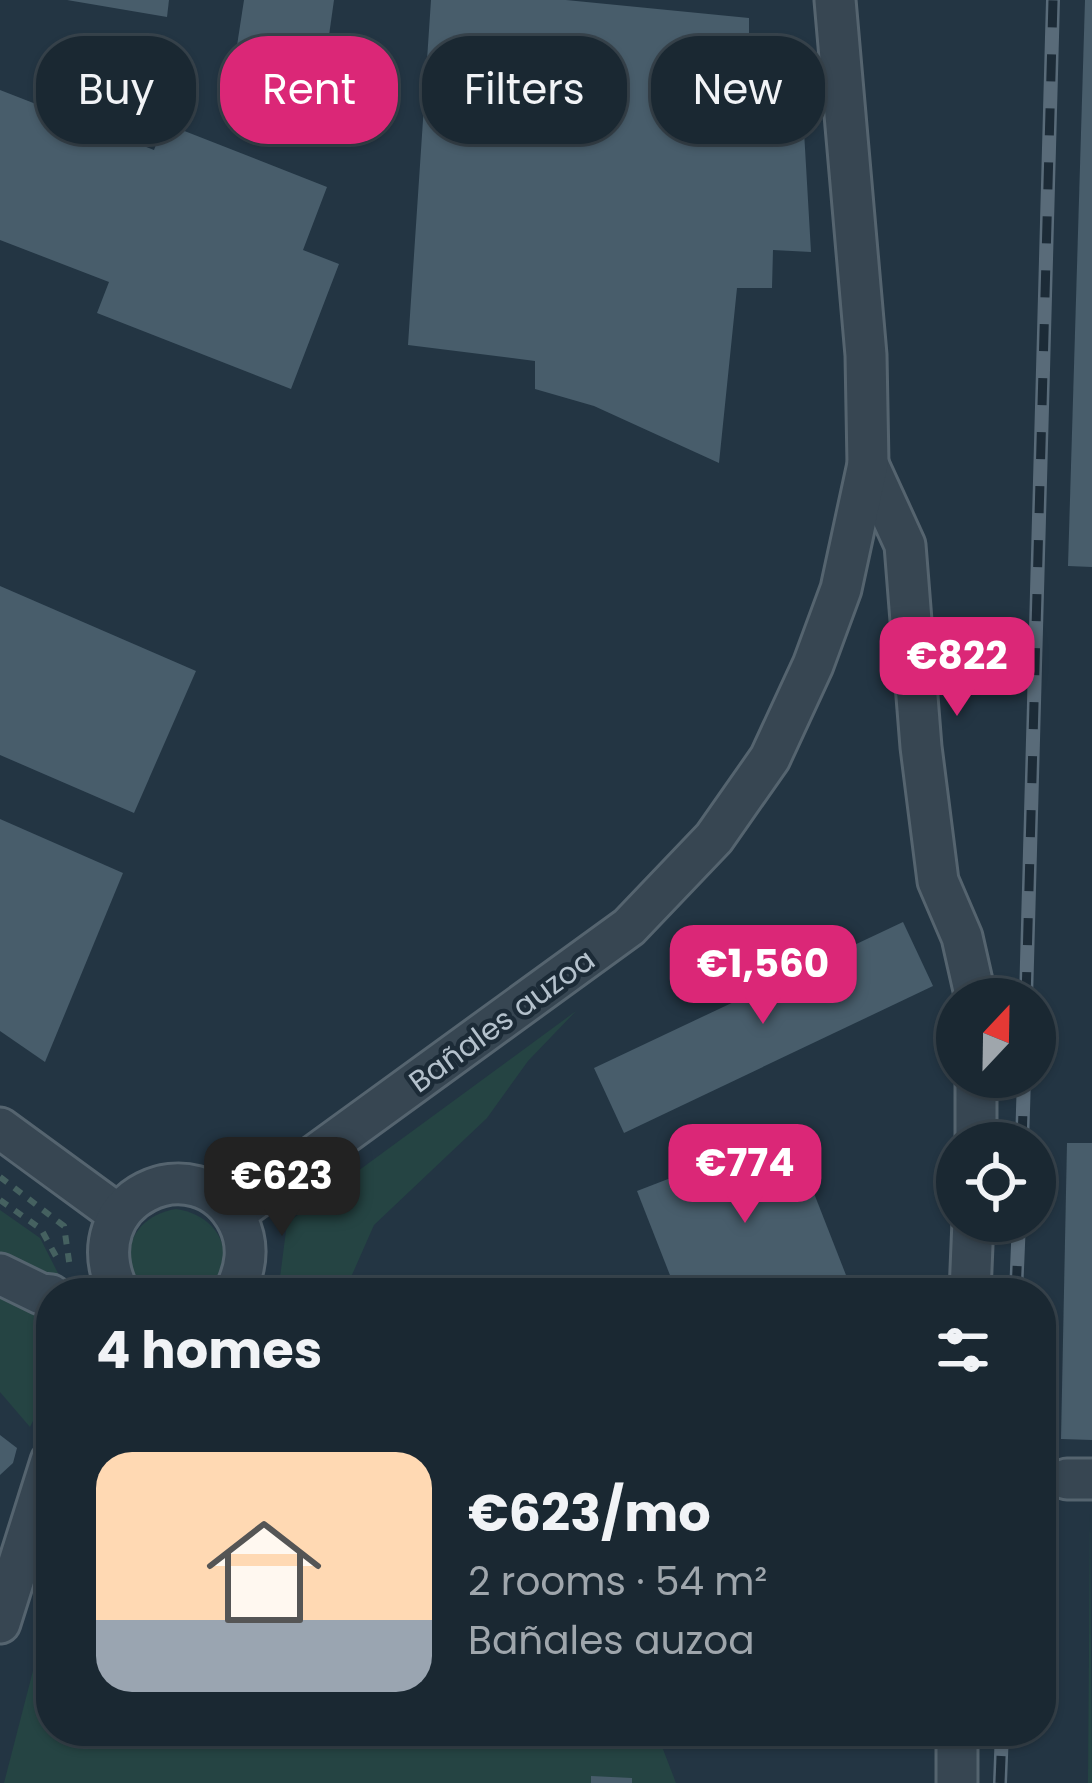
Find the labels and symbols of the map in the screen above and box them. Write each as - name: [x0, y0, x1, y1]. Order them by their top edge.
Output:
- pin: €822: [886, 617, 1028, 719]
- pin: €1,560: [665, 925, 861, 1027]
- street label: Bañales auzoa: [400, 938, 604, 1103]
- north arrow: [936, 978, 1056, 1098]
- pin: €774: [674, 1124, 816, 1226]
- pin: €623: [211, 1137, 353, 1239]

